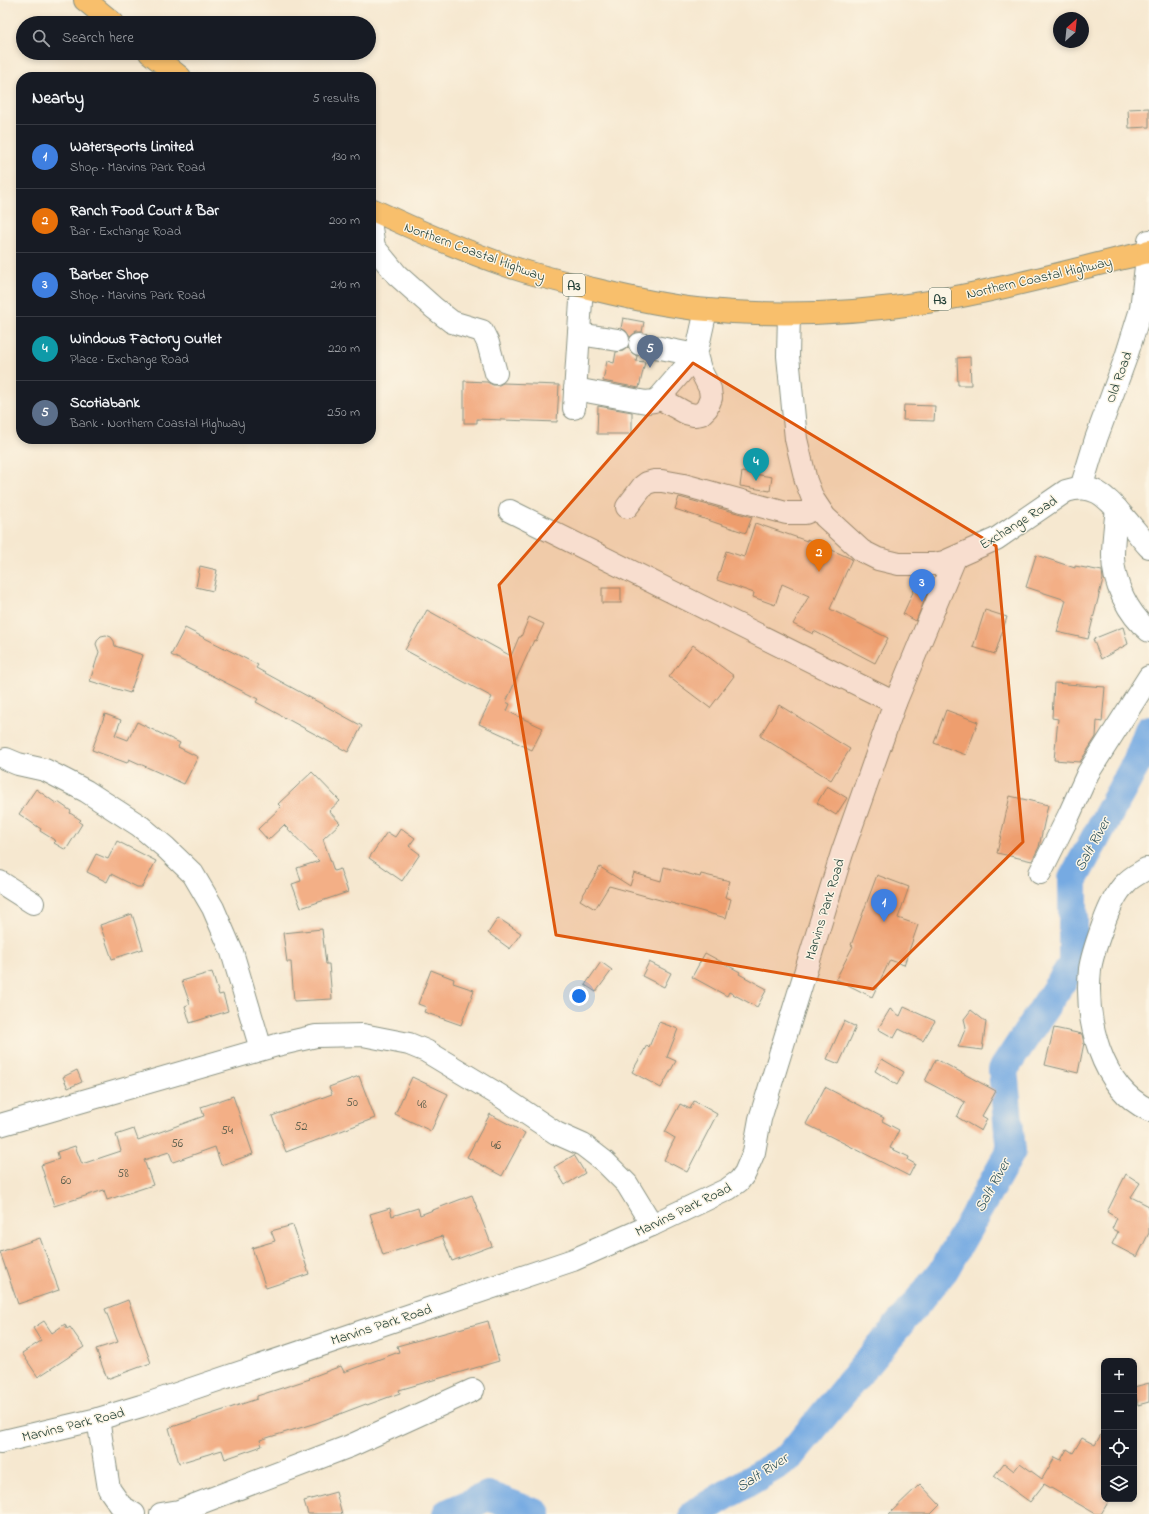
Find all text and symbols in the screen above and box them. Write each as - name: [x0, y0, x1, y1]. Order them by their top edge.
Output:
- north arrow: [1053, 12, 1089, 48]
- search box: [16, 16, 376, 60]
- icon: search: [30, 27, 52, 49]
- text: Search here: [62, 27, 134, 49]
- text: Nearby: [32, 86, 84, 111]
- text: 5 results: [312, 89, 360, 108]
- text: Watersports Limited: [70, 136, 194, 158]
- text: 1: [43, 147, 47, 166]
- text: 130 m: [332, 147, 360, 166]
- text: Shop · Marvins Park Road: [70, 158, 205, 177]
- text: Ranch Food Court & Bar: [70, 200, 219, 222]
- text: 2: [42, 211, 48, 230]
- text: 200 m: [329, 211, 360, 230]
- street label: Northern Coastal Highway: [401, 217, 548, 289]
- text: Bar · Exchange Road: [70, 222, 181, 241]
- street label: Northern Coastal Highway: [964, 251, 1115, 306]
- text: Barber Shop: [70, 264, 149, 286]
- road number: A3: [563, 274, 585, 296]
- text: 3: [42, 275, 48, 294]
- text: 210 m: [330, 275, 360, 294]
- text: Shop · Marvins Park Road: [70, 286, 205, 305]
- road number: A3: [929, 288, 951, 310]
- text: Windows Factory Outlet: [70, 328, 222, 350]
- pin: 5: [637, 335, 663, 368]
- text: 4: [42, 339, 48, 358]
- text: 220 m: [328, 339, 360, 358]
- street label: Old Road: [1100, 349, 1138, 406]
- text: Place · Exchange Road: [70, 350, 189, 369]
- text: Scotiabank: [70, 392, 140, 414]
- text: 5: [41, 403, 49, 422]
- text: 250 m: [327, 403, 360, 422]
- text: Bank · Northern Coastal Highway: [70, 414, 245, 433]
- pin: 4: [743, 448, 769, 481]
- street label: Exchange Road: [976, 491, 1062, 556]
- pin: 2: [806, 539, 832, 572]
- pin: 3: [909, 569, 935, 602]
- water label: Salt River: [1069, 812, 1118, 875]
- street label: Marvins Park Road: [800, 856, 851, 963]
- pin: 1: [871, 889, 897, 922]
- your location: [569, 986, 589, 1006]
- house number: 50: [346, 1094, 358, 1112]
- house number: 48: [417, 1096, 427, 1114]
- house number: 52: [295, 1118, 307, 1136]
- house number: 54: [221, 1122, 233, 1140]
- house number: 56: [171, 1135, 184, 1153]
- house number: 46: [491, 1137, 502, 1155]
- water label: Salt River: [969, 1153, 1018, 1216]
- house number: 58: [117, 1165, 129, 1183]
- house number: 60: [61, 1172, 71, 1190]
- street label: Marvins Park Road: [632, 1178, 736, 1243]
- street label: Marvins Park Road: [328, 1299, 435, 1352]
- map controls: [1101, 1358, 1137, 1502]
- button: +: [1101, 1358, 1137, 1394]
- button: −: [1101, 1394, 1137, 1430]
- street label: Marvins Park Road: [20, 1403, 127, 1448]
- button: locate: [1101, 1430, 1137, 1466]
- water label: Salt River: [732, 1447, 795, 1498]
- button: layers: [1101, 1466, 1137, 1502]

